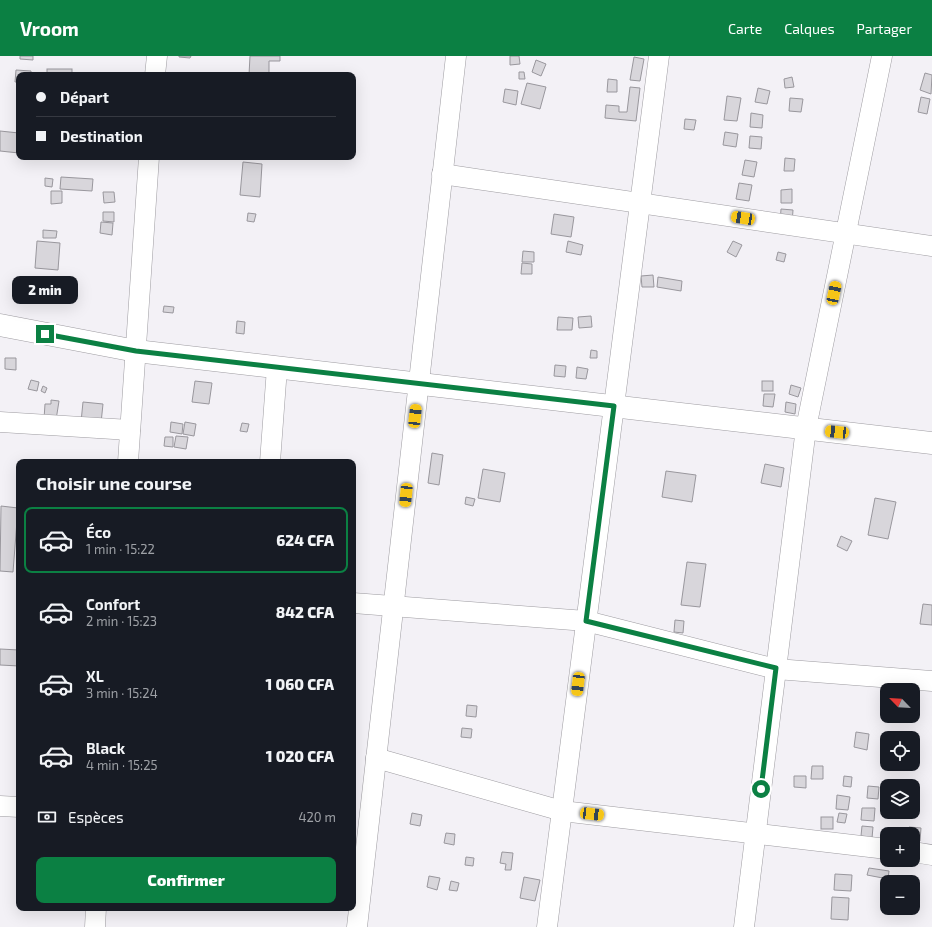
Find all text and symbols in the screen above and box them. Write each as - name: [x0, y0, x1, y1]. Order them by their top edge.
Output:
- text: Vroom: [20, 17, 79, 40]
- text: Carte: [728, 20, 762, 37]
- text: Calques: [784, 20, 835, 37]
- text: Partager: [857, 20, 912, 37]
- text: Départ: [60, 88, 109, 106]
- text: Destination: [60, 127, 143, 145]
- car: [730, 210, 756, 226]
- callout: 2 min: [12, 276, 78, 304]
- car: [826, 280, 842, 306]
- text: 2 min: [28, 282, 62, 298]
- route end: [36, 325, 54, 343]
- car: [408, 403, 422, 429]
- car: [824, 425, 850, 439]
- text: Choisir une course: [36, 472, 192, 494]
- car: [399, 482, 413, 508]
- icon: car: [38, 522, 74, 558]
- text: Éco: [86, 523, 111, 541]
- text: 624 CFA: [276, 531, 334, 549]
- text: 1 min · 15:22: [86, 541, 155, 557]
- icon: car: [38, 594, 74, 630]
- text: Confort: [86, 595, 140, 613]
- text: 842 CFA: [276, 603, 334, 621]
- text: 2 min · 15:23: [86, 613, 157, 629]
- icon: car: [38, 666, 74, 702]
- text: XL: [86, 667, 104, 685]
- car: [571, 671, 585, 697]
- text: 1 060 CFA: [266, 675, 334, 693]
- north arrow: [880, 683, 920, 723]
- map controls: [880, 683, 920, 915]
- text: 3 min · 15:24: [86, 685, 158, 701]
- button: locate: [880, 731, 920, 771]
- icon: car: [38, 738, 74, 774]
- text: Black: [86, 739, 125, 757]
- text: 1 020 CFA: [266, 747, 334, 765]
- text: 4 min · 15:25: [86, 757, 157, 773]
- button: layers: [880, 779, 920, 819]
- route start: [752, 780, 770, 798]
- icon: cash: [36, 806, 58, 828]
- car: [579, 807, 605, 821]
- text: Espèces: [68, 808, 124, 826]
- text: 420 m: [299, 809, 336, 825]
- button: +: [880, 827, 920, 867]
- button: Confirmer: [36, 857, 336, 903]
- button: −: [880, 875, 920, 915]

